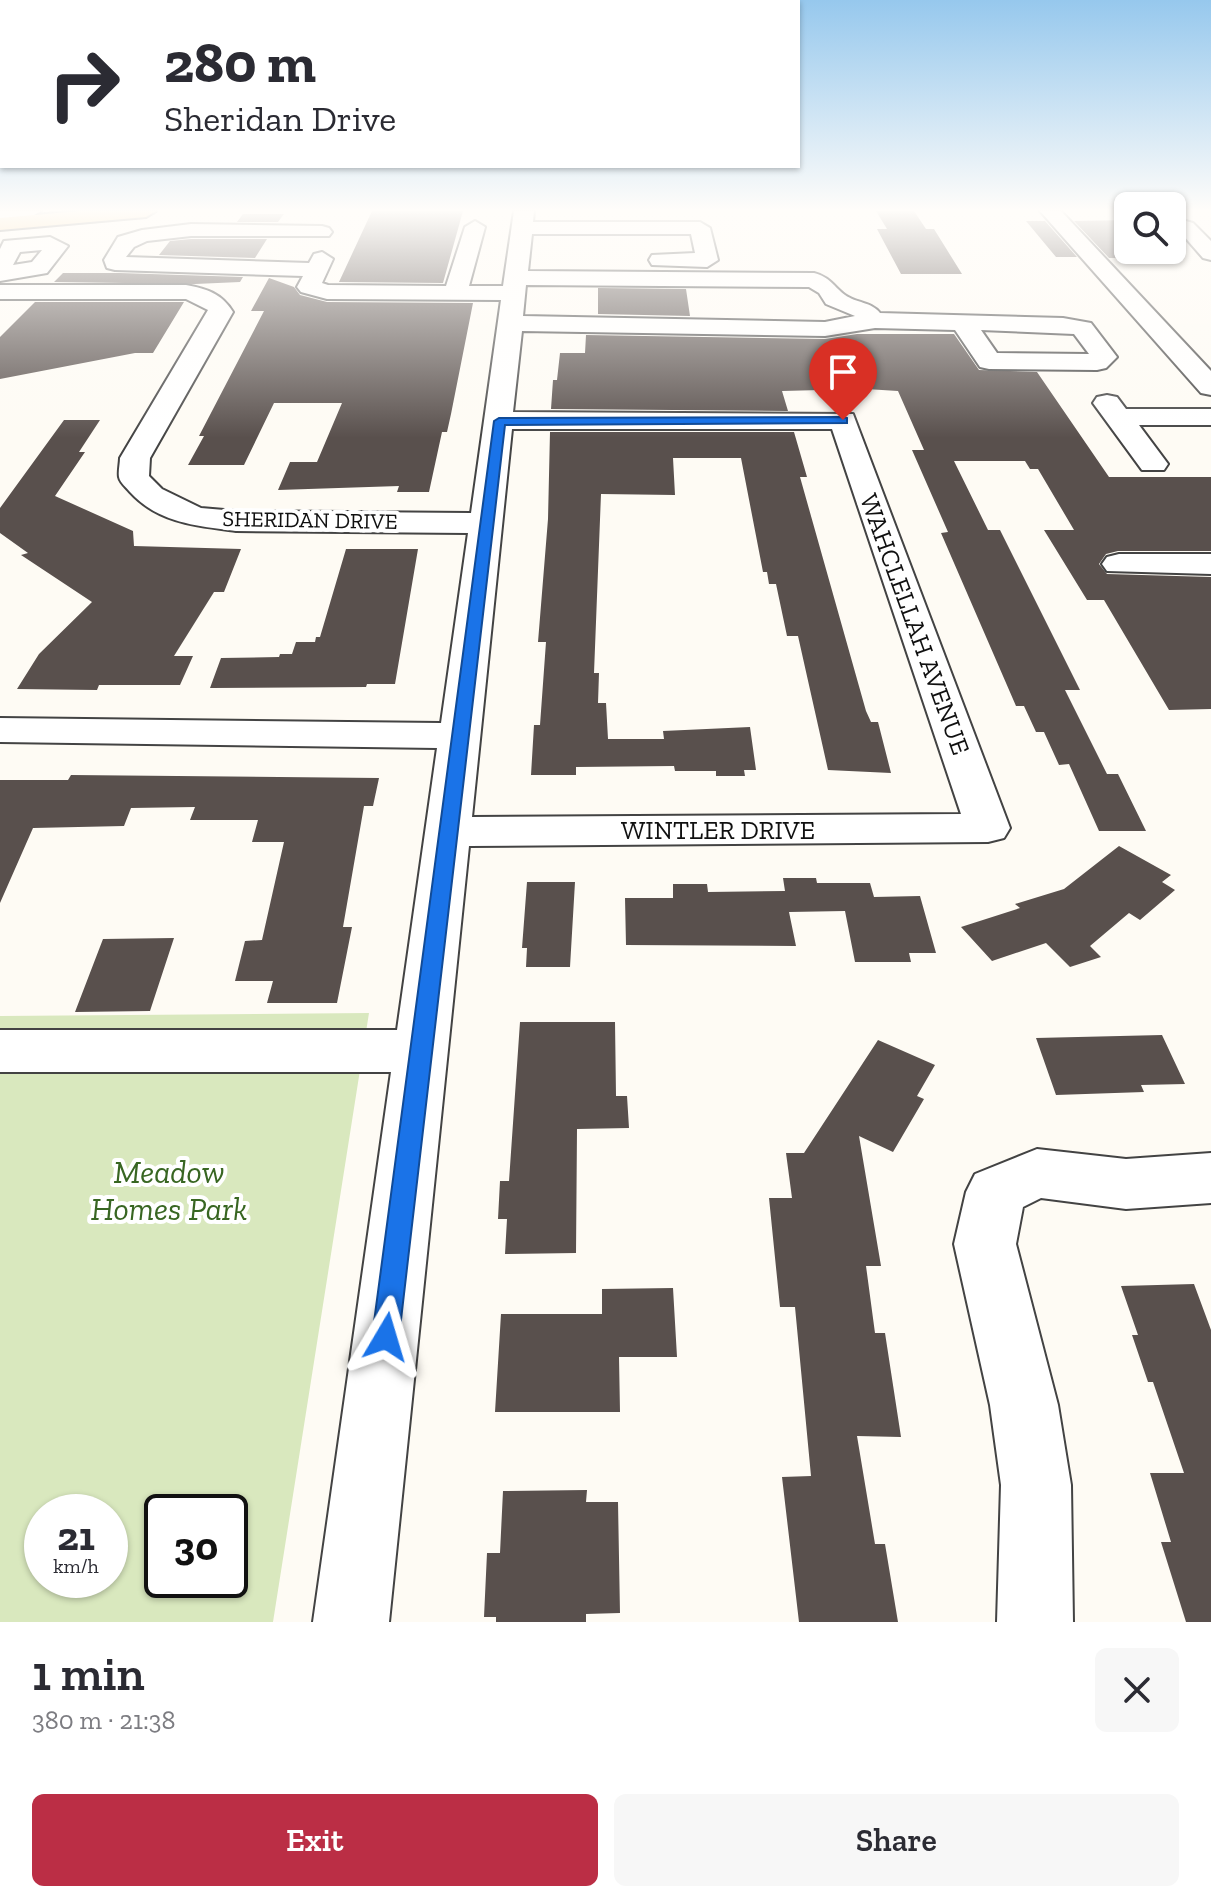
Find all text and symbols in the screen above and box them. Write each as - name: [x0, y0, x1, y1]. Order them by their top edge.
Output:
- text: 280 m: [164, 29, 316, 96]
- icon: right: [32, 32, 136, 136]
- text: Sheridan Drive: [164, 97, 396, 140]
- map controls: [1114, 192, 1186, 264]
- button: search: [1114, 192, 1186, 264]
- pin: [809, 338, 877, 420]
- icon: arrive: [821, 350, 865, 394]
- street label: WAHCLELLAH AVENUE: [853, 489, 977, 759]
- street label: SHERIDAN DRIVE: [222, 505, 398, 535]
- street label: WINTLER DRIVE: [621, 814, 815, 846]
- park label: Meadow Homes Park: [91, 1153, 247, 1228]
- position arrow: [344, 1295, 428, 1379]
- speed limit sign: 30: [144, 1494, 248, 1598]
- text: 21: [57, 1512, 95, 1560]
- text: km/h: [53, 1554, 99, 1578]
- text: 1 min: [32, 1645, 145, 1702]
- button: close: [1095, 1648, 1179, 1732]
- text: 380 m · 21:38: [32, 1704, 175, 1736]
- button: Exit: [32, 1794, 598, 1886]
- button: Share: [614, 1794, 1179, 1886]

